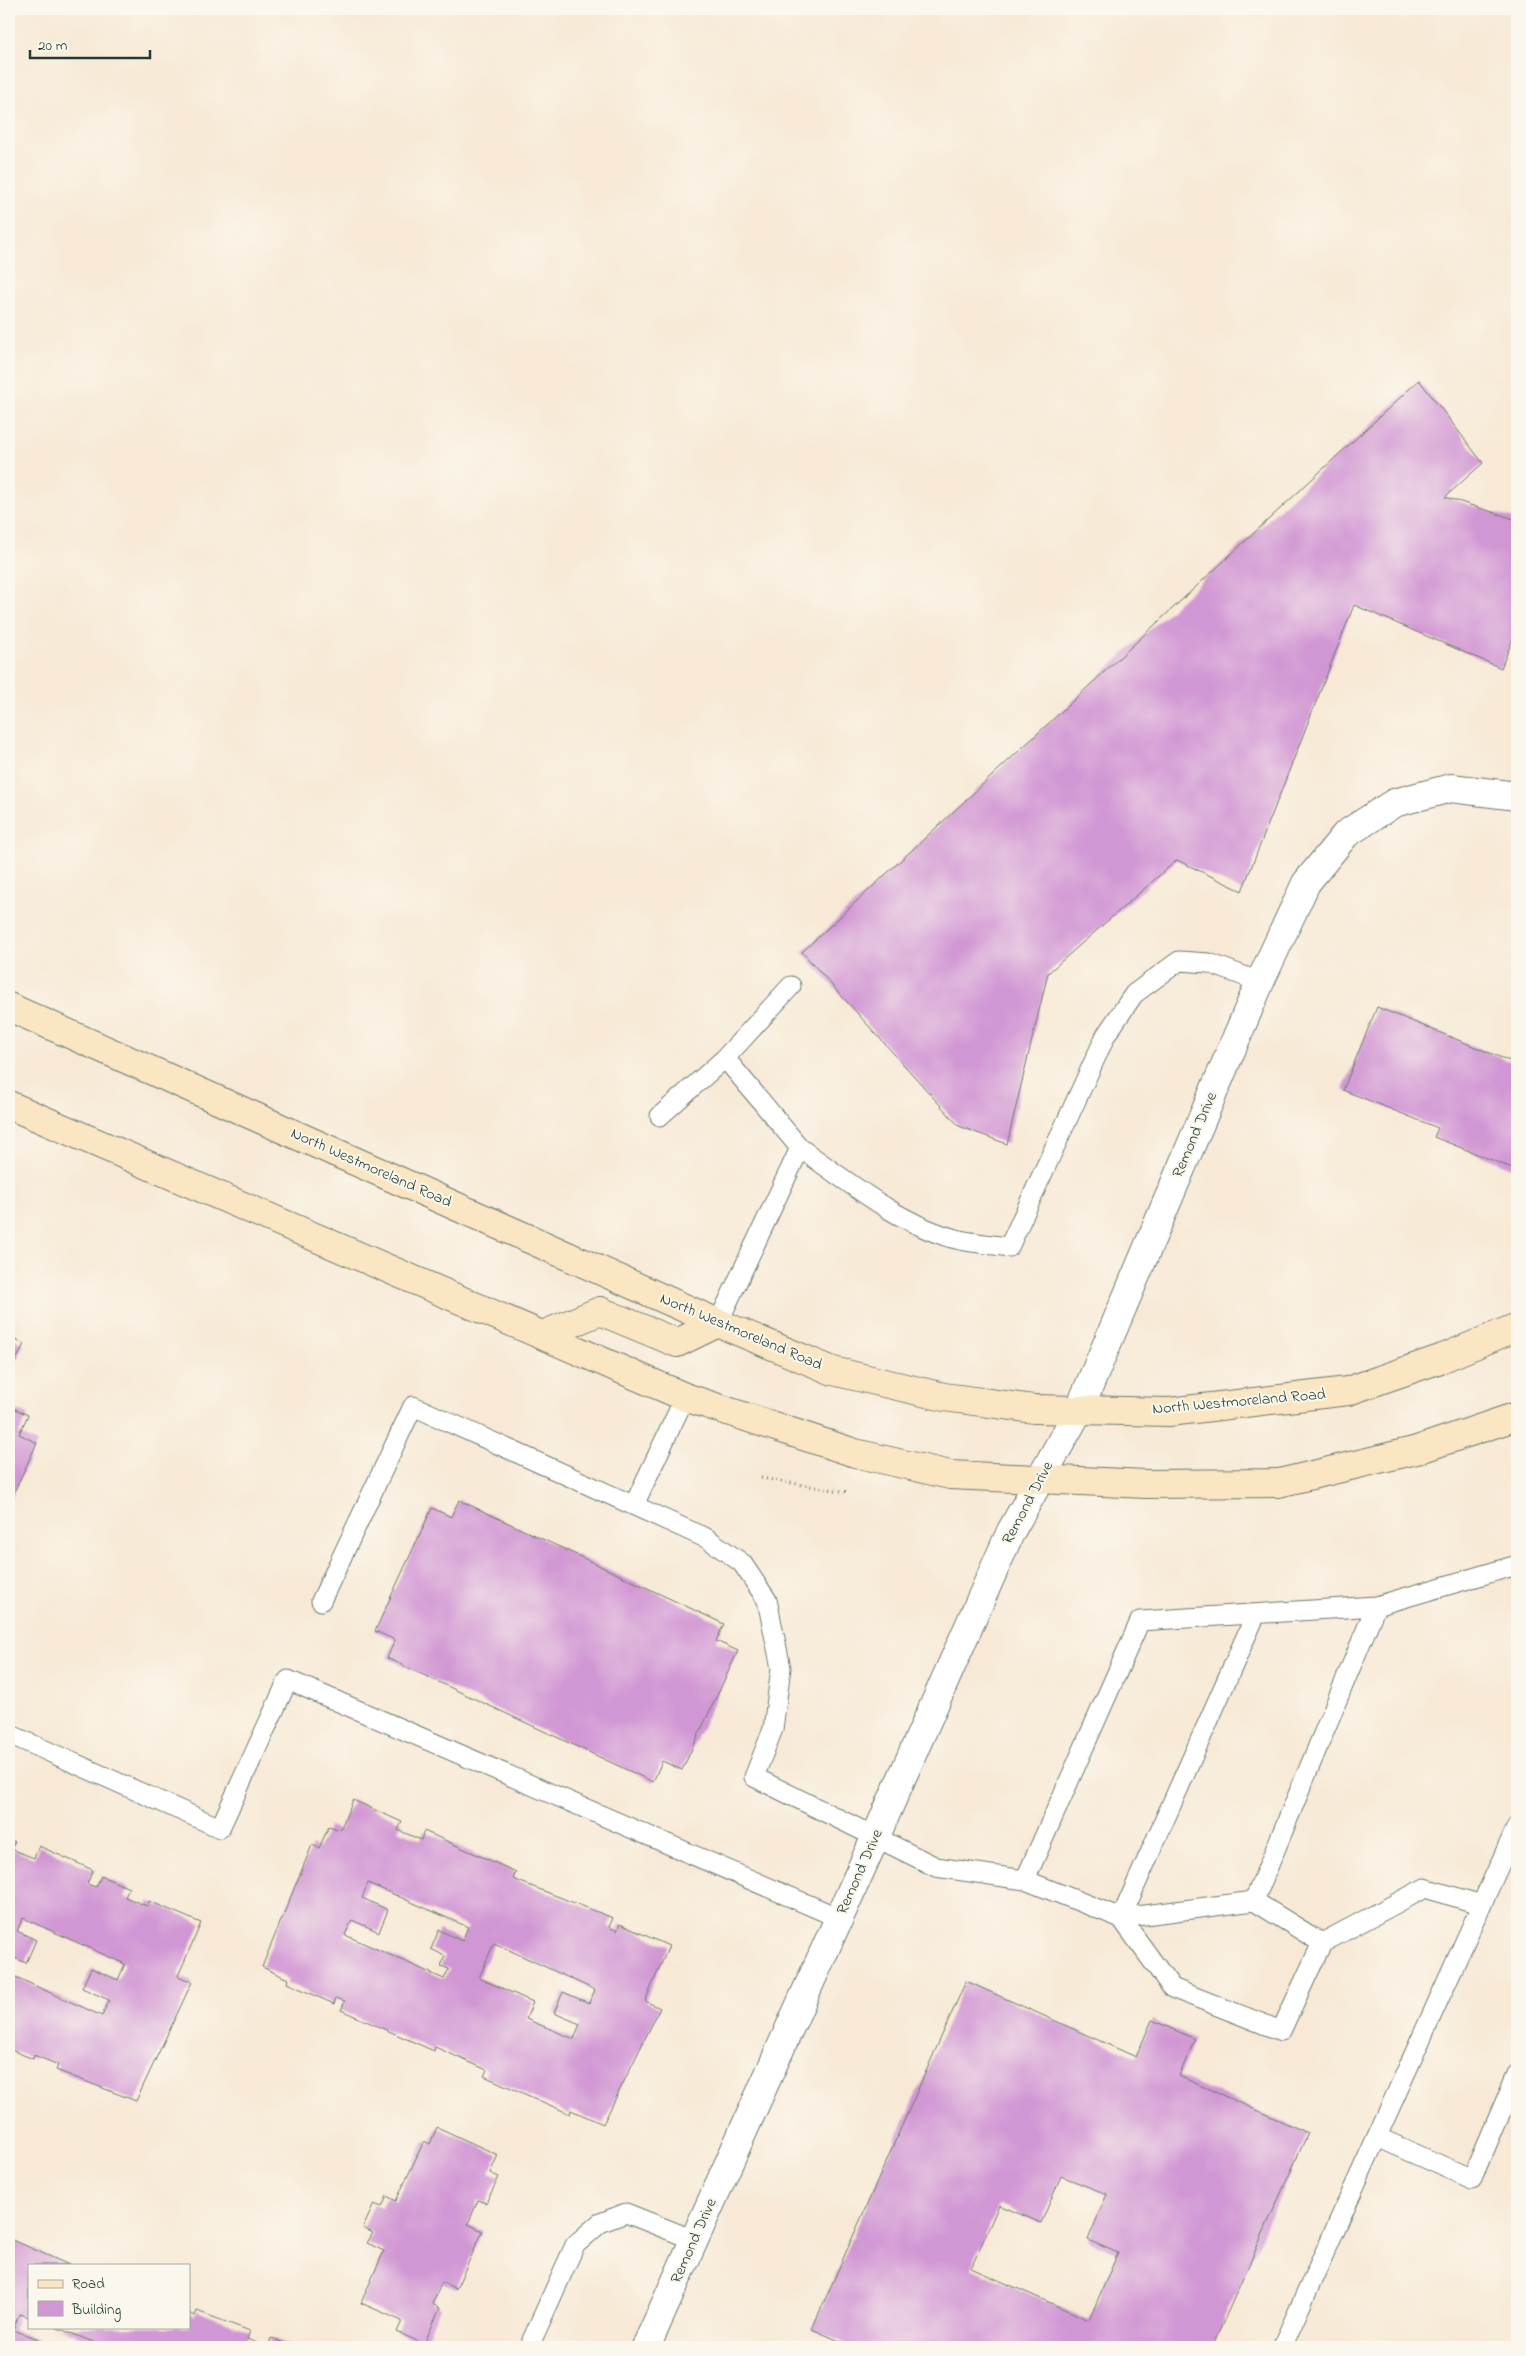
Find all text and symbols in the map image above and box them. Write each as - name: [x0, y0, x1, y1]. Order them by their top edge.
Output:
- scale bar: [30, 28, 150, 60]
- text: 20 m: [38, 35, 68, 57]
- street label: Remond Drive: [1166, 1088, 1224, 1182]
- street label: North Westmoreland Road: [287, 1122, 455, 1214]
- street label: North Westmoreland Road: [656, 1287, 826, 1377]
- street label: North Westmoreland Road: [1151, 1382, 1327, 1422]
- street label: Remond Drive: [996, 1456, 1060, 1549]
- street label: Remond Drive: [831, 1825, 890, 1918]
- street label: Remond Drive: [665, 2194, 724, 2287]
- legend: [28, 2264, 190, 2328]
- text: Road: [72, 2273, 105, 2295]
- text: Building: [71, 2299, 121, 2322]

